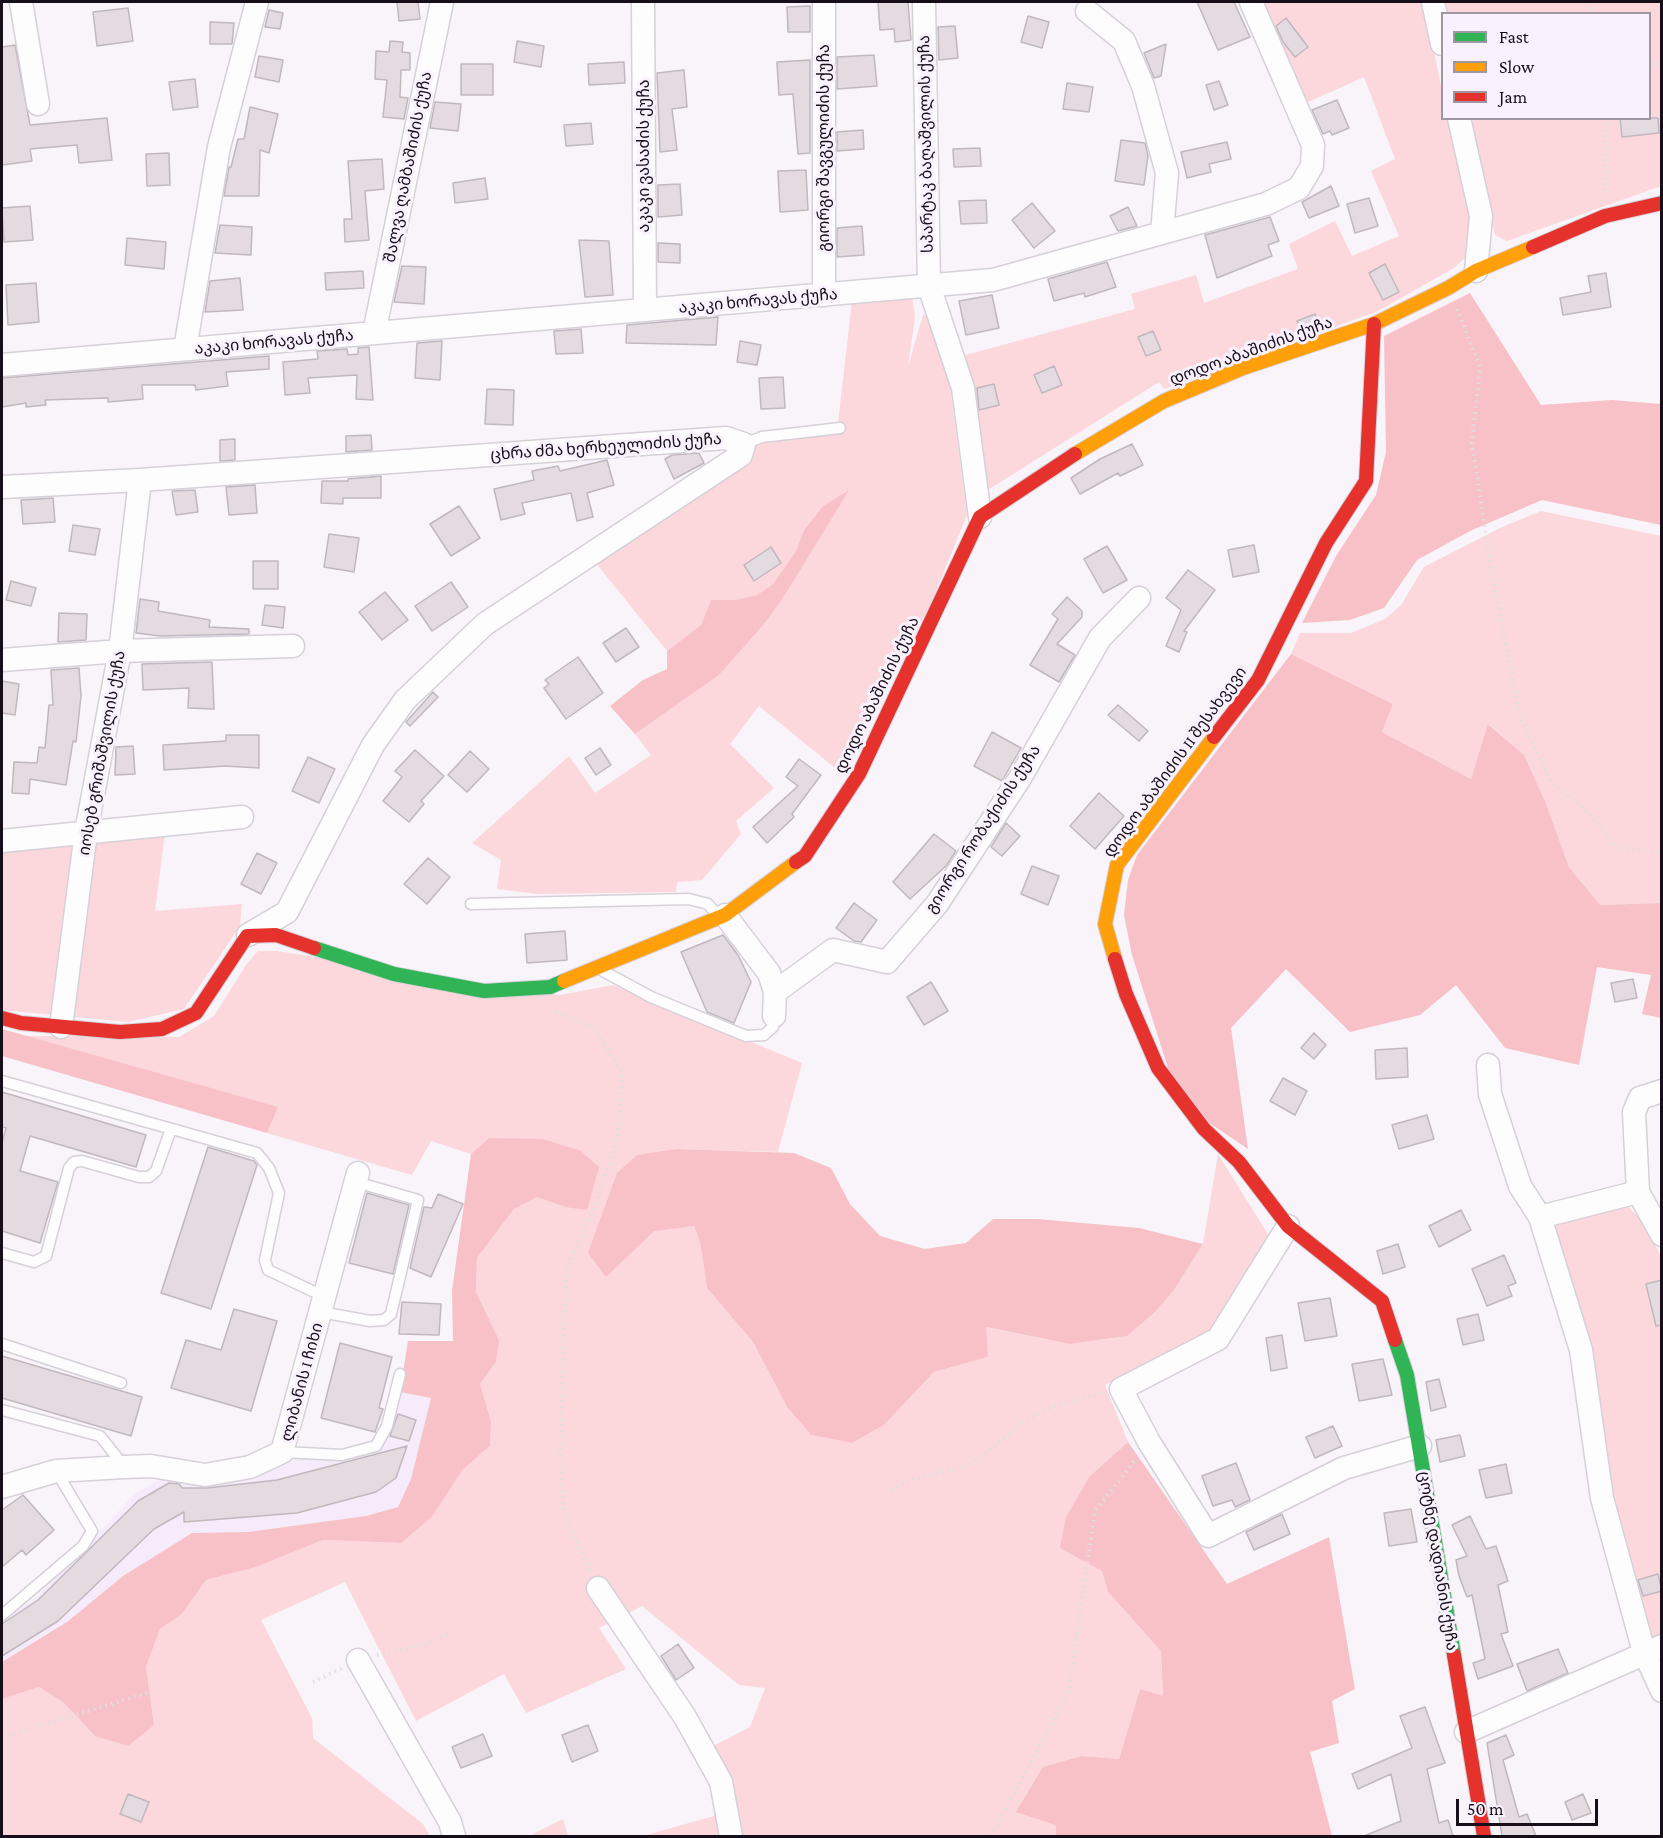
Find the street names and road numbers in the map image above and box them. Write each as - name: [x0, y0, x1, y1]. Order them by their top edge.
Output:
- street label: სპარტაკ ბაღაშვილის ქუჩა: [914, 35, 938, 253]
- street label: გიორგი შავგულიძის ქუჩა: [814, 44, 834, 252]
- street label: შალვა ღამბაშიძის ქუჩა: [380, 70, 436, 264]
- street label: აკაკი ვასაძის ქუჩა: [634, 79, 654, 233]
- street label: აკაკი ხორავას ქუჩა: [678, 284, 838, 318]
- street label: დოდო აბაშიძის ქუჩა: [1167, 313, 1335, 389]
- street label: აკაკი ხორავას ქუჩა: [194, 325, 354, 359]
- street label: ცხრა ძმა ხერხეულიძის ქუჩა: [490, 429, 722, 465]
- street label: დოდო აბაშიძის ქუჩა: [831, 614, 923, 776]
- street label: იოსებ გრიშაშვილის ქუჩა: [75, 649, 129, 857]
- street label: დოდო აბაშიძის II შესახვევი: [1099, 663, 1251, 861]
- street label: გიორგი რობაქიძის ქუჩა: [921, 741, 1045, 917]
- street label: ლიბანის I ჩიხი: [277, 1321, 327, 1443]
- street label: ცოტნე დადიანის ქუჩა: [1414, 1470, 1462, 1652]

